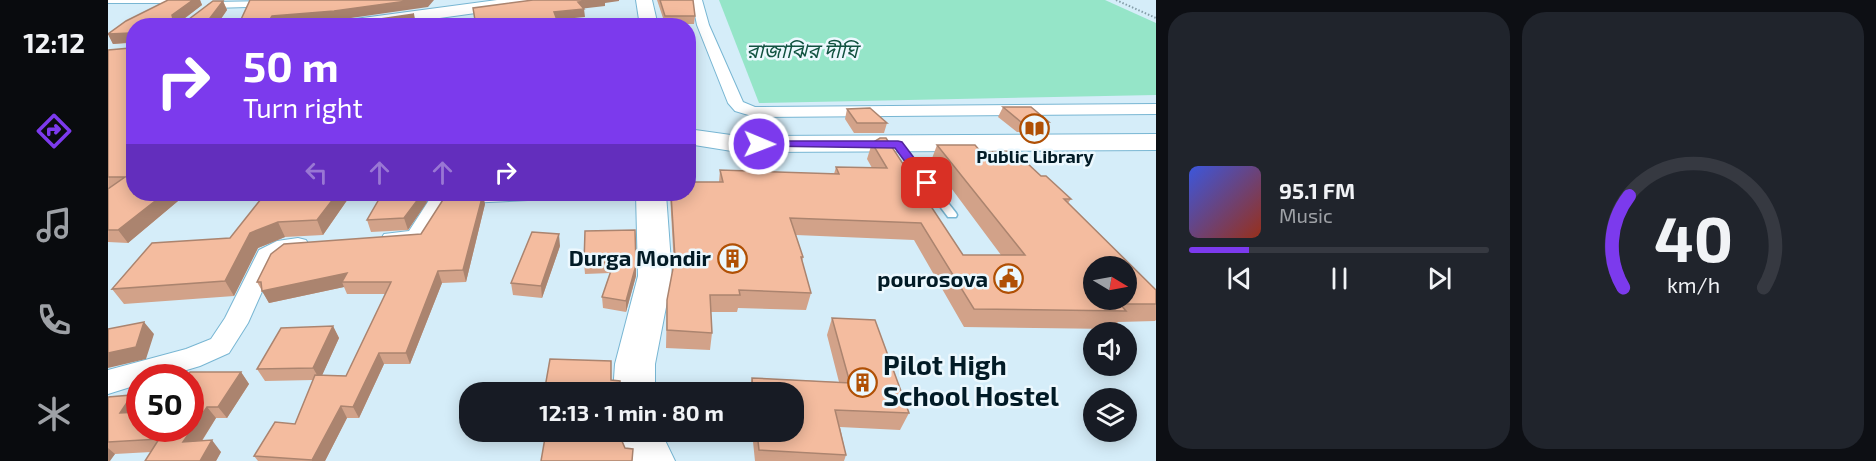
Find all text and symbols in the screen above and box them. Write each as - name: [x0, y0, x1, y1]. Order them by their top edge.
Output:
- text: 12:12: [23, 26, 85, 58]
- water label: রাজাঝির দীঘি: [746, 38, 861, 62]
- text: 50 m: [243, 40, 339, 90]
- icon: right: [144, 42, 222, 120]
- text: Turn right: [243, 91, 363, 123]
- icon: directions: [33, 110, 75, 152]
- position arrow: [727, 112, 791, 176]
- library icon: Public Library: [1019, 112, 1051, 144]
- place label: Public Library: [976, 145, 1095, 167]
- icon: left: [300, 156, 333, 189]
- icon: ahead: [363, 156, 396, 189]
- icon: ahead: [426, 156, 459, 189]
- icon: right: [489, 156, 522, 189]
- pin: [901, 157, 952, 208]
- icon: arrive: [910, 166, 943, 199]
- text: 95.1 FM: [1279, 177, 1355, 203]
- text: 40: [1653, 200, 1733, 275]
- text: Music: [1279, 203, 1333, 227]
- icon: music: [33, 204, 75, 246]
- building icon: Durga Mondir: [716, 242, 748, 274]
- place label: Durga Mondir: [569, 244, 712, 270]
- north arrow: [1083, 256, 1137, 310]
- map controls: [1083, 256, 1137, 442]
- icon: previous: [1223, 262, 1256, 295]
- icon: pause: [1323, 262, 1356, 295]
- icon: next: [1423, 262, 1456, 295]
- public building icon: pourosova: [993, 263, 1025, 295]
- place label: pourosova: [877, 265, 988, 291]
- text: km/h: [1666, 272, 1720, 297]
- icon: phone: [33, 299, 75, 341]
- button: sound: [1083, 322, 1137, 376]
- place label: Pilot High School Hostel: [883, 348, 1059, 411]
- speed limit sign: 50: [126, 364, 204, 442]
- building icon: Pilot High School Hostel: [846, 366, 878, 398]
- button: layers: [1083, 388, 1137, 442]
- icon: climate: [33, 393, 75, 435]
- text: 12:13 · 1 min · 80 m: [539, 399, 724, 425]

